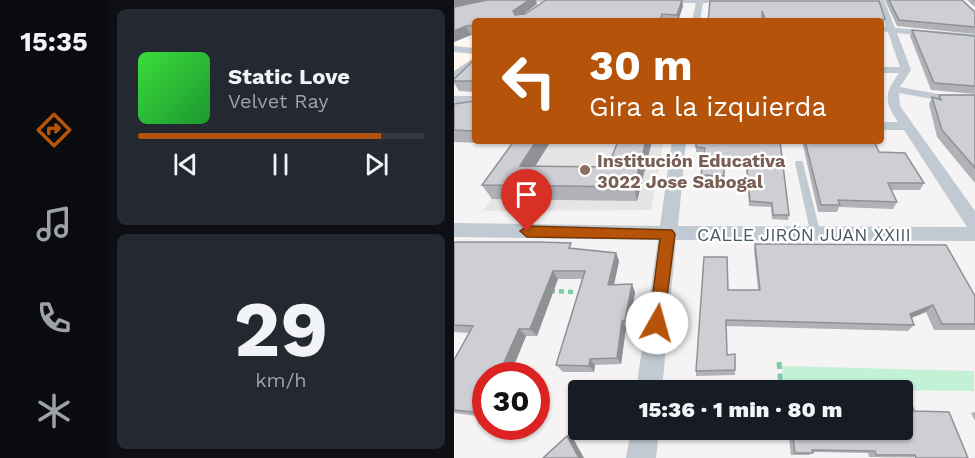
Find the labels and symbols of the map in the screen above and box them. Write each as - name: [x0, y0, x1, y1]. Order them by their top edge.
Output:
- place label: Institución Educativa 3022 Jose Sabogal: [597, 150, 786, 192]
- marker: Institución Educativa 3022 Jose Sabogal: [578, 163, 592, 177]
- pin: [501, 169, 552, 231]
- street label: CALLE JIRÓN JUAN XXIII: [697, 224, 911, 245]
- position arrow: [625, 291, 689, 355]
- speed limit sign: 30: [472, 362, 550, 440]

